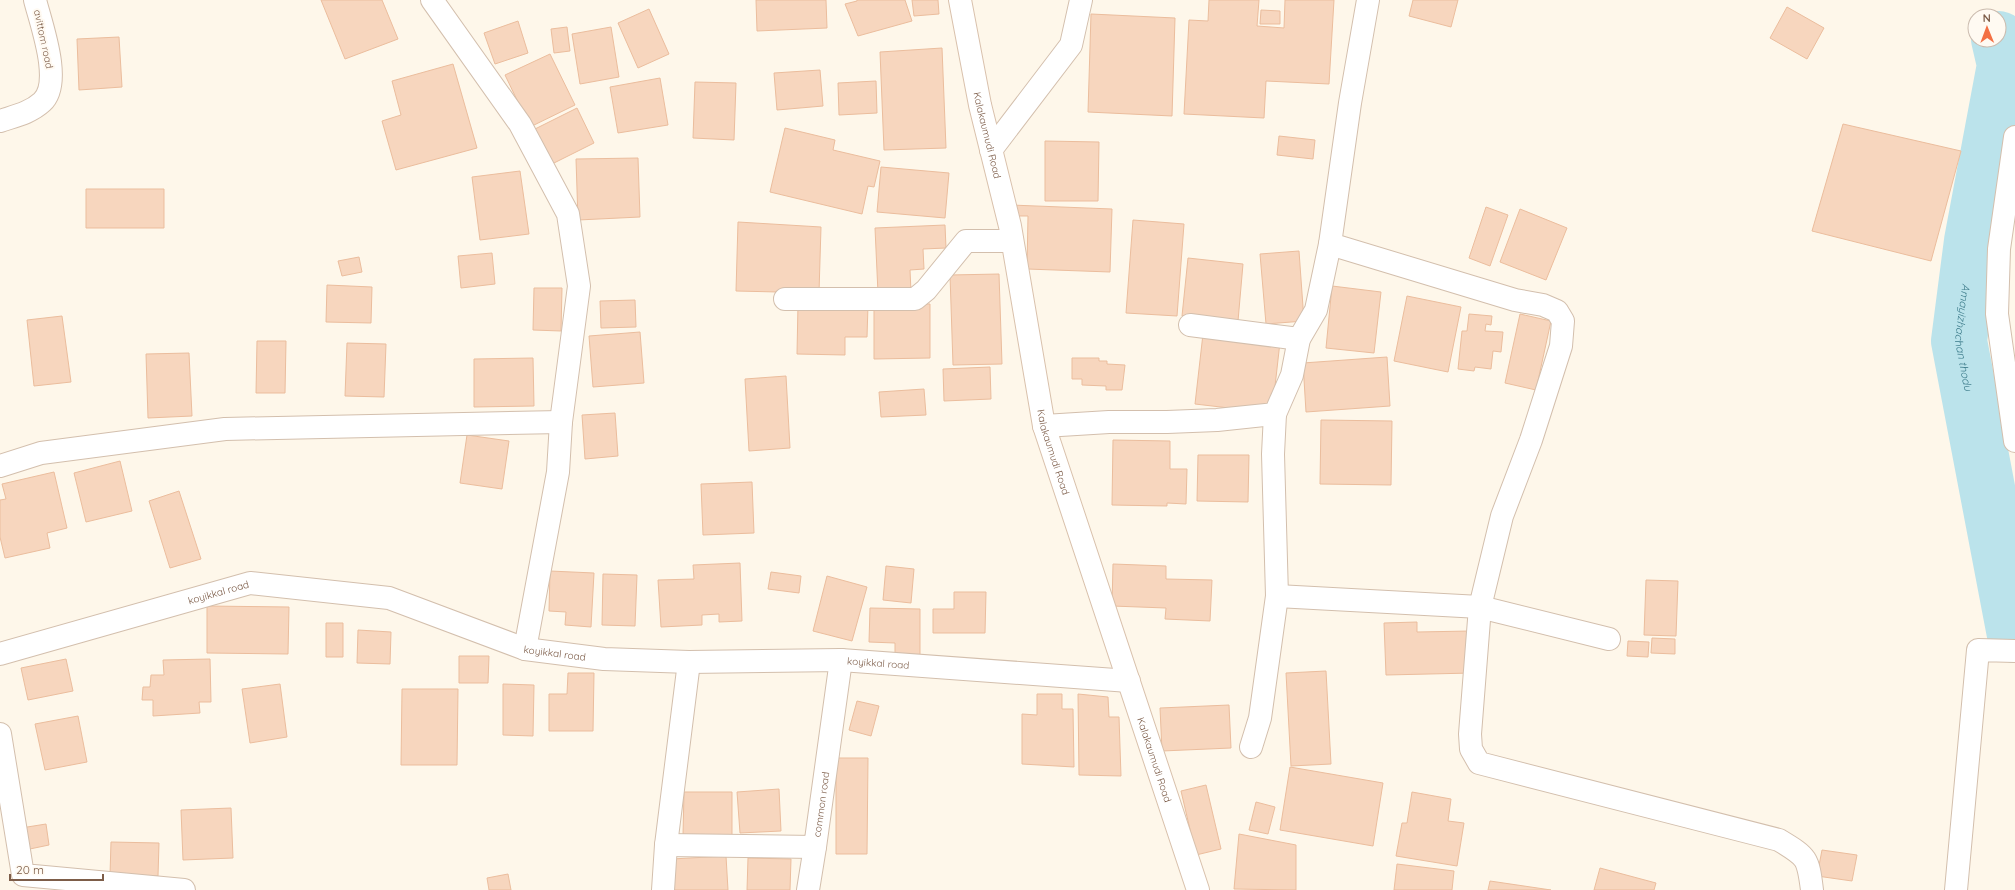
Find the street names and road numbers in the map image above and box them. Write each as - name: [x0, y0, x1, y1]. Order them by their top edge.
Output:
- street label: avittom road: [31, 9, 56, 70]
- street label: Kalakaumudi Road: [971, 91, 1004, 180]
- street label: Kalakaumudi Road: [1034, 408, 1072, 497]
- street label: koyikkal road: [187, 578, 250, 607]
- street label: koyikkal road: [523, 643, 587, 664]
- street label: koyikkal road: [847, 654, 910, 672]
- street label: Kalakaumudi Road: [1134, 716, 1174, 804]
- street label: common road: [810, 771, 832, 838]

